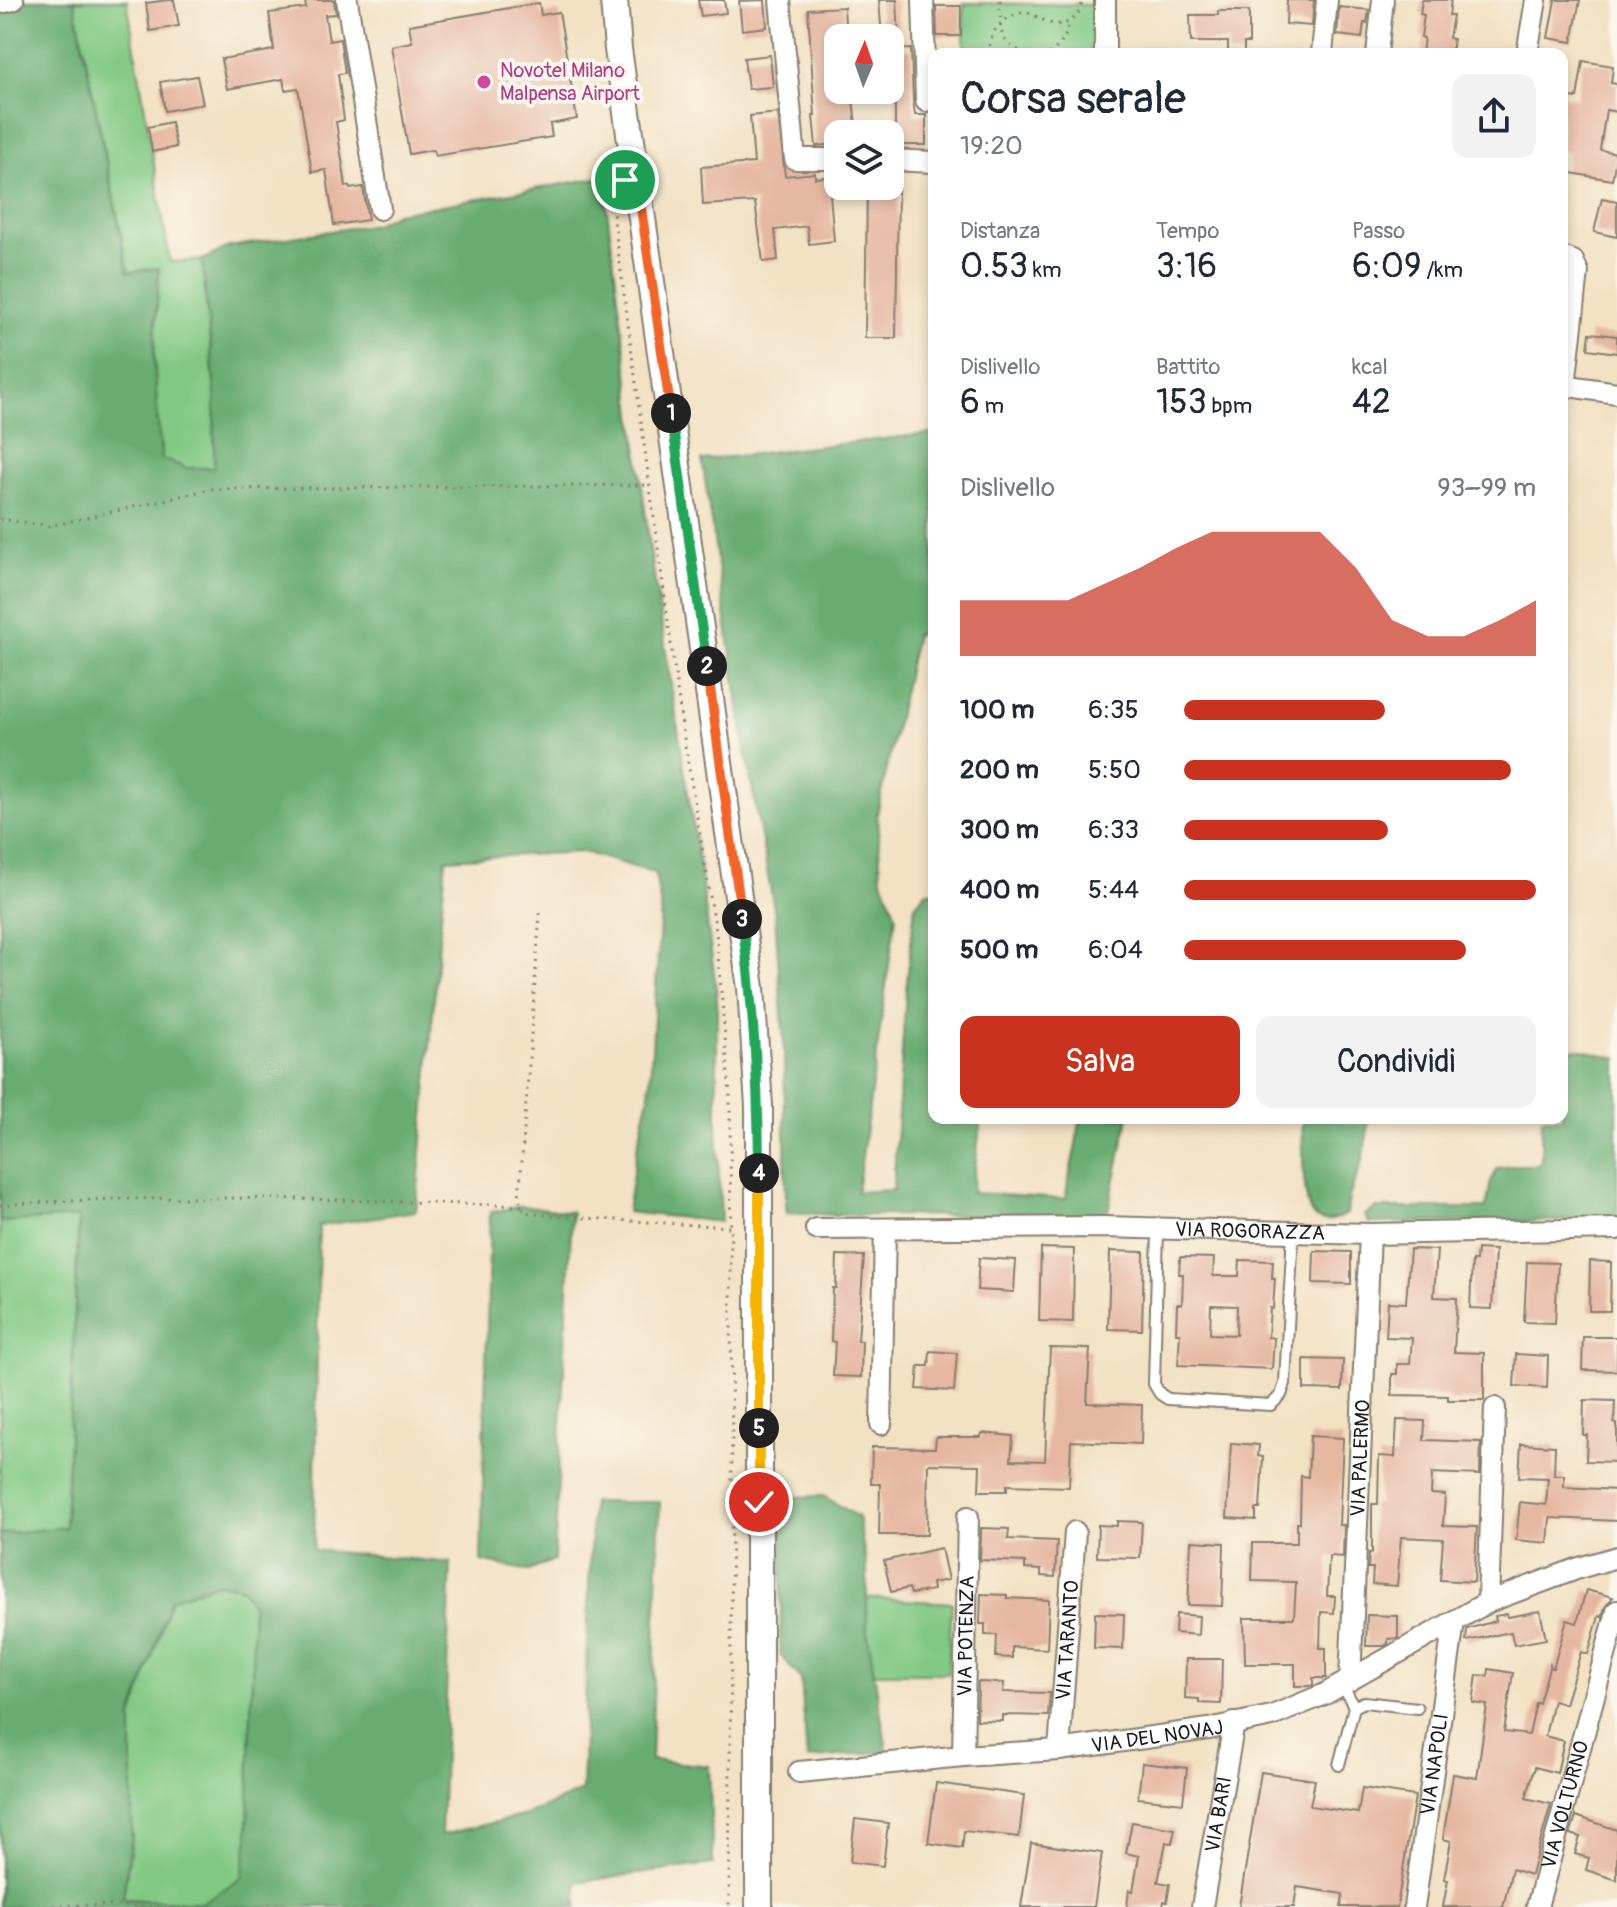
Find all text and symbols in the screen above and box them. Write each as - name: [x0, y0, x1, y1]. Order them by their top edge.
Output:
- north arrow: [824, 24, 904, 104]
- map controls: [824, 24, 904, 200]
- place label: Novotel Milano Malpensa Airport: [500, 58, 641, 106]
- text: Corsa serale: [960, 72, 1186, 127]
- marker: Novotel Milano Malpensa Airport: [475, 73, 493, 91]
- button: share: [1452, 74, 1536, 158]
- button: layers: [824, 120, 904, 200]
- text: 19:20: [960, 130, 1023, 162]
- pin: [591, 146, 659, 214]
- icon: arrive: [603, 158, 647, 202]
- text: Distanza: [960, 217, 1040, 245]
- text: Tempo: [1156, 217, 1219, 245]
- text: Passo: [1352, 217, 1405, 245]
- text: 0.53: [960, 245, 1028, 288]
- text: 3:16: [1156, 245, 1217, 288]
- text: 6:09: [1352, 245, 1422, 288]
- text: km: [1028, 256, 1062, 284]
- text: /km: [1422, 256, 1463, 284]
- text: Dislivello: [960, 353, 1040, 381]
- text: Battito: [1156, 353, 1220, 381]
- text: kcal: [1352, 353, 1388, 381]
- text: 6: [960, 381, 980, 424]
- text: 153: [1156, 381, 1207, 424]
- text: 42: [1352, 381, 1391, 424]
- text: m: [980, 392, 1004, 420]
- text: bpm: [1207, 392, 1252, 420]
- pin: 1: [651, 393, 691, 433]
- text: 1: [667, 399, 675, 427]
- text: Dislivello: [960, 472, 1055, 504]
- text: 93–99 m: [1437, 472, 1536, 504]
- pin: 2: [687, 646, 727, 686]
- text: 2: [701, 652, 713, 680]
- text: 100 m: [960, 694, 1034, 726]
- text: 6:35: [1088, 694, 1139, 726]
- text: 200 m: [960, 754, 1039, 786]
- text: 5:50: [1088, 754, 1141, 786]
- text: 300 m: [960, 814, 1039, 846]
- text: 6:33: [1088, 814, 1139, 846]
- text: 400 m: [960, 874, 1039, 906]
- text: 5:44: [1088, 874, 1139, 906]
- pin: 3: [722, 899, 762, 939]
- text: 3: [736, 905, 748, 933]
- text: 500 m: [960, 934, 1038, 966]
- text: 6:04: [1088, 934, 1143, 966]
- button: Salva: [960, 1016, 1240, 1108]
- button: Condividi: [1256, 1016, 1536, 1108]
- pin: 4: [739, 1153, 779, 1193]
- text: 4: [753, 1159, 765, 1187]
- street label: VIA ROGORAZZA: [1175, 1216, 1325, 1245]
- street label: VIA PALERMO: [1345, 1399, 1375, 1517]
- pin: 5: [739, 1408, 779, 1448]
- text: 5: [753, 1414, 765, 1442]
- pin: [725, 1468, 793, 1536]
- icon: check: [737, 1480, 781, 1524]
- street label: VIA POTENZA: [952, 1575, 979, 1697]
- street label: VIA TARANTO: [1050, 1579, 1084, 1701]
- street label: VIA NAPOLI: [1414, 1712, 1453, 1817]
- street label: VIA DEL NOVAJ: [1090, 1714, 1225, 1758]
- street label: VIA VOLTURNO: [1535, 1738, 1594, 1871]
- street label: VIA BARI: [1199, 1775, 1237, 1854]

